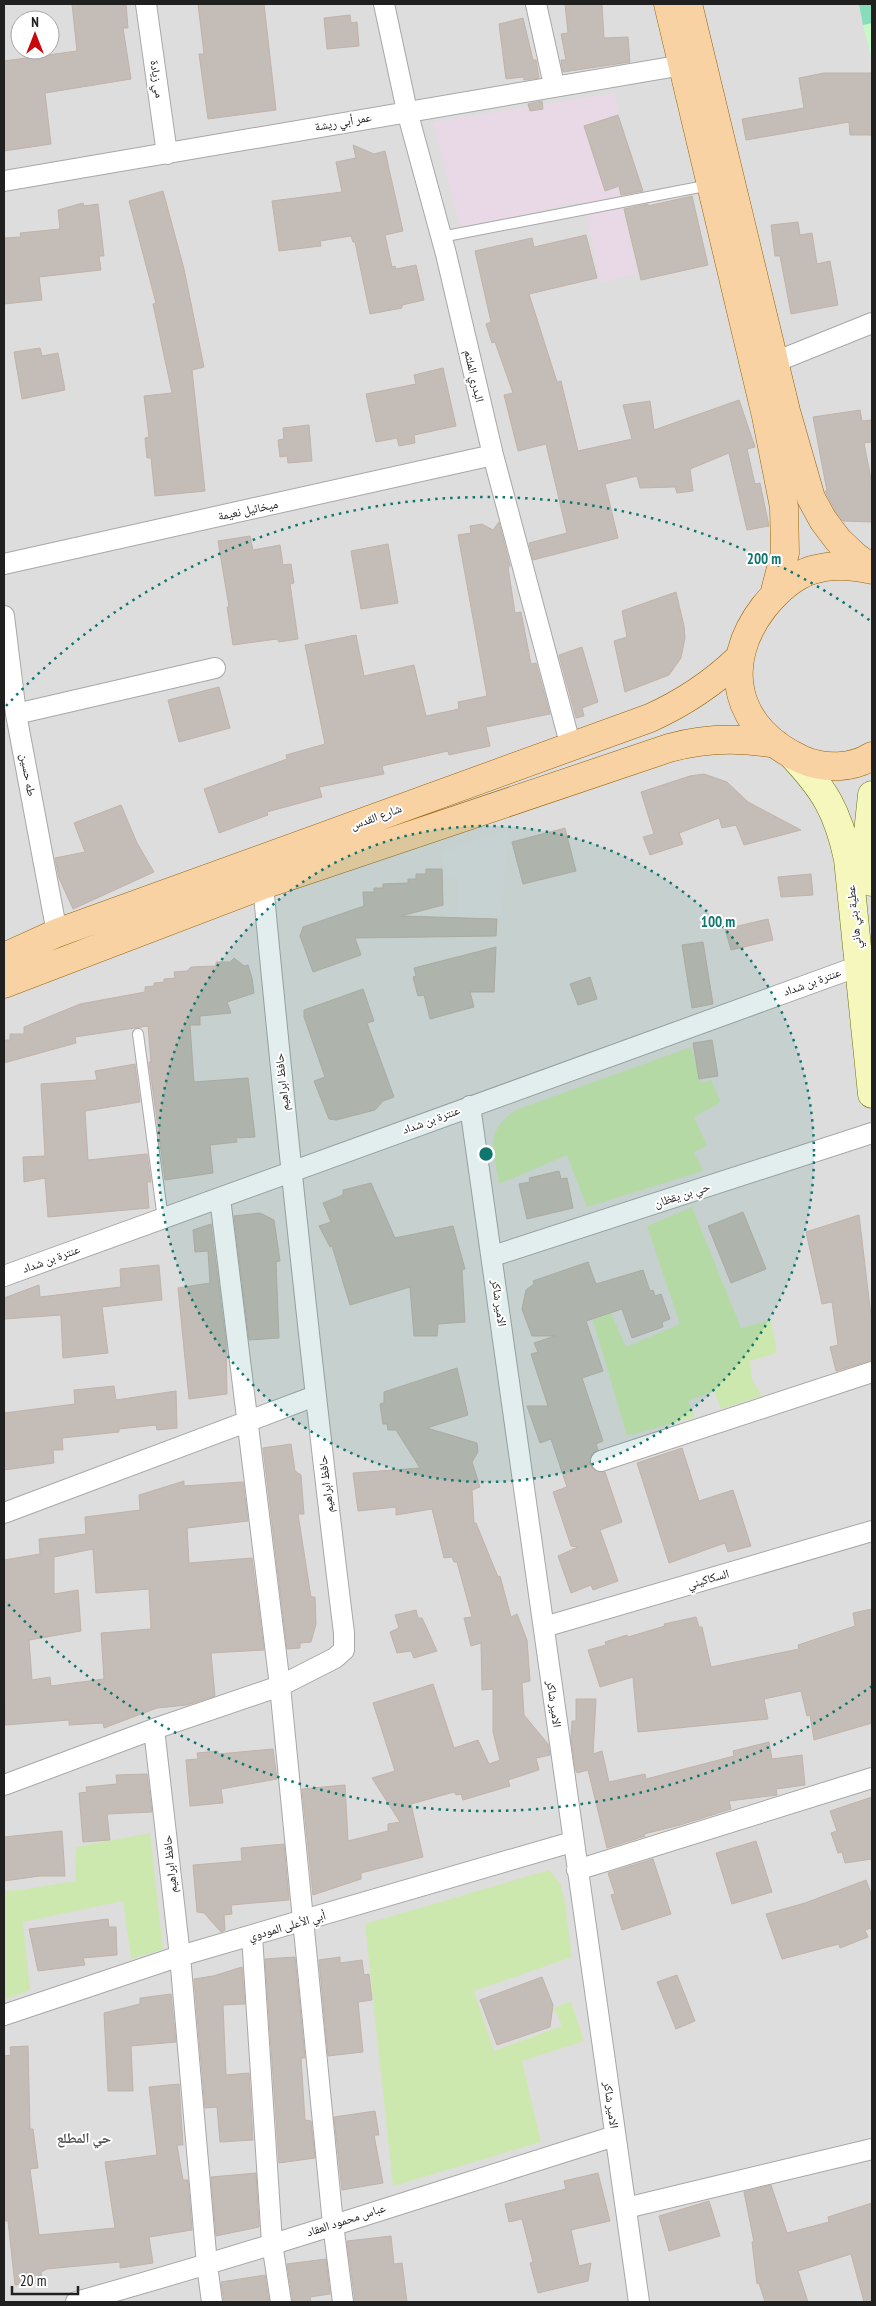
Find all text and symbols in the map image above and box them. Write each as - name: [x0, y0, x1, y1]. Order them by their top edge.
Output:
- north arrow: [10, 10, 60, 60]
- text: N: [31, 13, 39, 31]
- street label: مي زيادة: [144, 59, 168, 99]
- street label: عمر أبي ريشة: [313, 109, 373, 137]
- street label: البدري الملثم: [458, 348, 488, 404]
- street label: ميخائيل نعيمة: [216, 496, 279, 523]
- text: 200 m: [747, 549, 781, 568]
- street label: طه حسين: [17, 753, 40, 797]
- street label: شارع القدس: [348, 800, 404, 834]
- street label: عطية بني هاني: [843, 884, 867, 950]
- text: 100 m: [701, 912, 735, 931]
- street label: عنترة بن شداد: [781, 964, 843, 999]
- street label: حافظ ابراهيم: [271, 1052, 293, 1112]
- street label: عنترة بن شداد: [400, 1102, 462, 1137]
- centre of rings: [477, 1145, 495, 1163]
- street label: حي بن يقظان: [652, 1178, 713, 1213]
- street label: عنترة بن شداد: [20, 1241, 82, 1276]
- street label: الامير شاكر: [488, 1278, 510, 1327]
- street label: حافظ ابراهيم: [314, 1454, 337, 1514]
- street label: السكاكيني: [685, 1565, 732, 1595]
- street label: الامير شاكر: [543, 1679, 565, 1728]
- street label: حافظ ابراهيم: [159, 1834, 181, 1894]
- street label: أبي الأعلى المودوي: [246, 1907, 328, 1947]
- street label: الامير شاكر: [600, 2080, 622, 2129]
- district label: حي المطلع: [57, 2129, 111, 2149]
- street label: عباس محمود العقاد: [305, 2200, 387, 2240]
- scale bar: [12, 2264, 79, 2296]
- text: 20 m: [20, 2271, 46, 2290]

